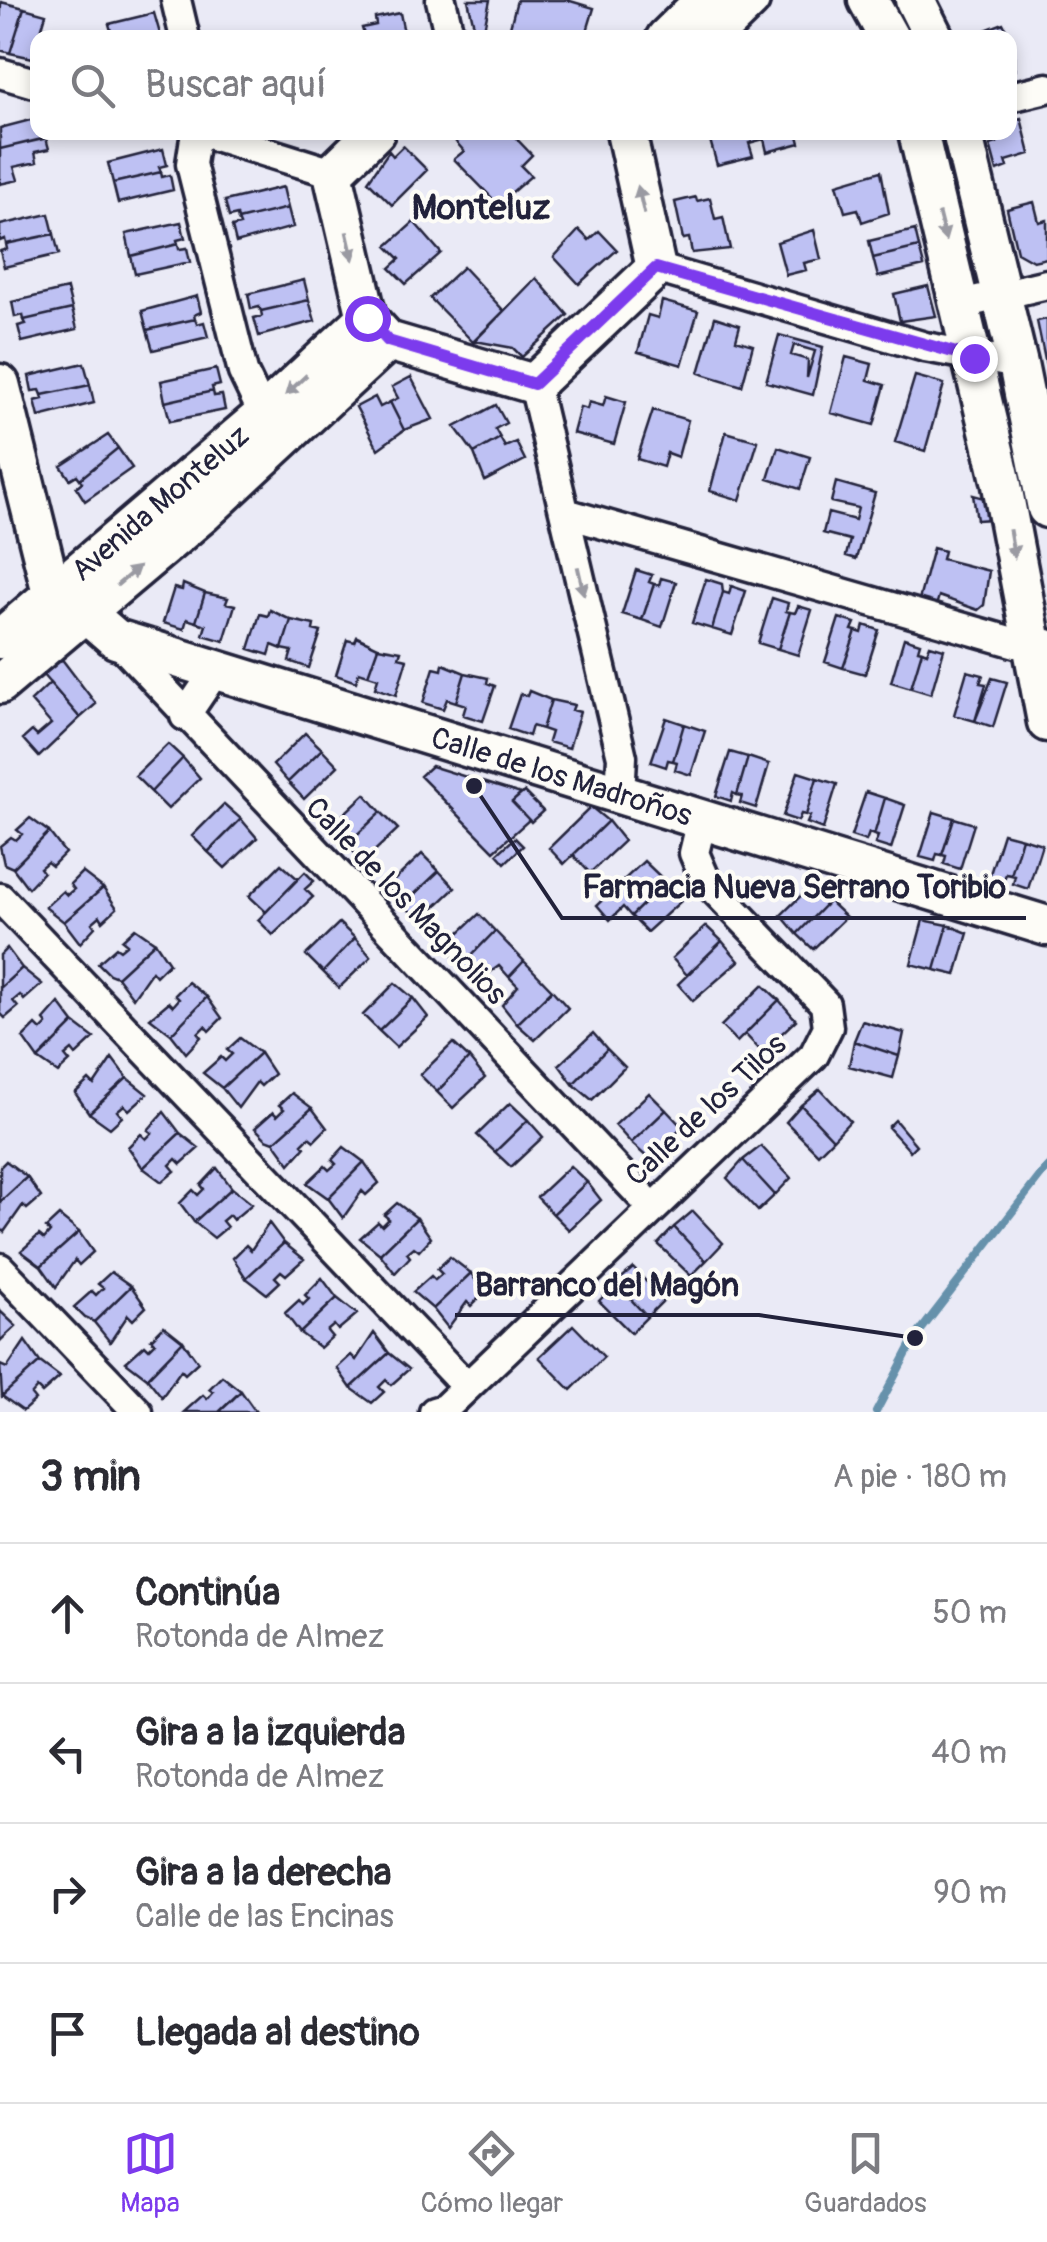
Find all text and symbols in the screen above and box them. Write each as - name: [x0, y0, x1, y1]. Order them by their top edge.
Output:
- search box: [30, 30, 1017, 140]
- icon: search: [65, 58, 120, 113]
- text: Buscar aquí: [145, 61, 327, 109]
- one-way arrow: [633, 184, 648, 215]
- district label: Monteluz: [412, 186, 550, 230]
- one-way arrow: [934, 212, 950, 243]
- one-way arrow: [343, 230, 358, 261]
- route start: [345, 296, 391, 342]
- route end: [952, 336, 998, 382]
- one-way arrow: [284, 373, 308, 396]
- street label: Avenida Monteluz: [64, 417, 256, 589]
- one-way arrow: [1005, 529, 1020, 560]
- one-way arrow: [116, 566, 141, 588]
- one-way arrow: [574, 566, 589, 597]
- street label: Calle de los Madroños: [427, 719, 697, 834]
- street label: Calle de los Magnolios: [298, 790, 514, 1012]
- callout: Farmacia Nueva Serrano Toribio: [562, 856, 1026, 918]
- text: Farmacia Nueva Serrano Toribio: [582, 868, 1006, 908]
- street label: Calle de los Tilos: [618, 1026, 794, 1194]
- callout: Barranco del Magón: [455, 1253, 759, 1315]
- text: Barranco del Magón: [475, 1266, 739, 1306]
- text: 3 min: [40, 1451, 141, 1503]
- text: A pie · 180 m: [833, 1457, 1007, 1497]
- text: Continúa: [135, 1569, 280, 1617]
- icon: ahead: [40, 1586, 95, 1641]
- text: 50 m: [932, 1593, 1007, 1633]
- text: Rotonda de Almez: [135, 1617, 384, 1657]
- text: Gira a la izquierda: [135, 1709, 405, 1757]
- icon: left: [40, 1726, 95, 1781]
- text: 40 m: [931, 1733, 1007, 1773]
- text: Rotonda de Almez: [135, 1757, 384, 1797]
- text: Gira a la derecha: [135, 1849, 391, 1897]
- icon: right: [40, 1866, 95, 1921]
- text: 90 m: [933, 1873, 1007, 1913]
- text: Calle de las Encinas: [135, 1897, 394, 1937]
- icon: arrive: [40, 2006, 95, 2061]
- text: Llegada al destino: [135, 2009, 420, 2057]
- tab: Mapa: [120, 2126, 180, 2221]
- tab: Cómo llegar: [421, 2126, 563, 2221]
- tab: Guardados: [804, 2126, 927, 2221]

